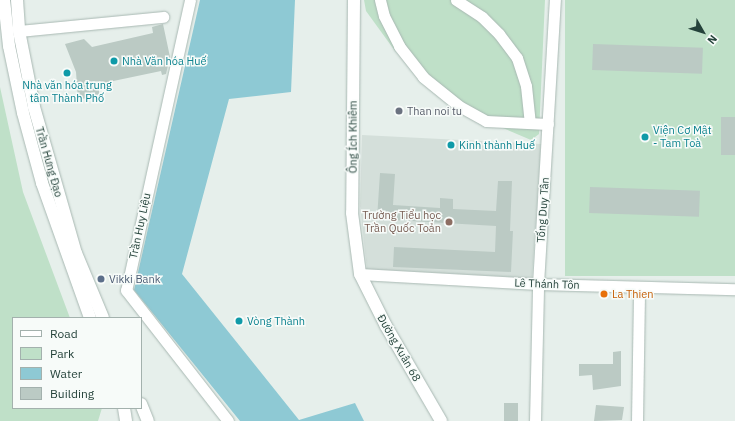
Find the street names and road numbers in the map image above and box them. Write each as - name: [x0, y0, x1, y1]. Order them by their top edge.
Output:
- street label: Ông Ích Khiêm: [346, 101, 360, 173]
- street label: Trần Hưng Đạo: [33, 125, 65, 199]
- street label: Tống Duy Tân: [534, 177, 552, 243]
- street label: Trần Huy Liệu: [127, 192, 153, 260]
- street label: Lê Thánh Tôn: [514, 276, 580, 292]
- street label: Đường Xuân 68: [374, 312, 424, 384]

